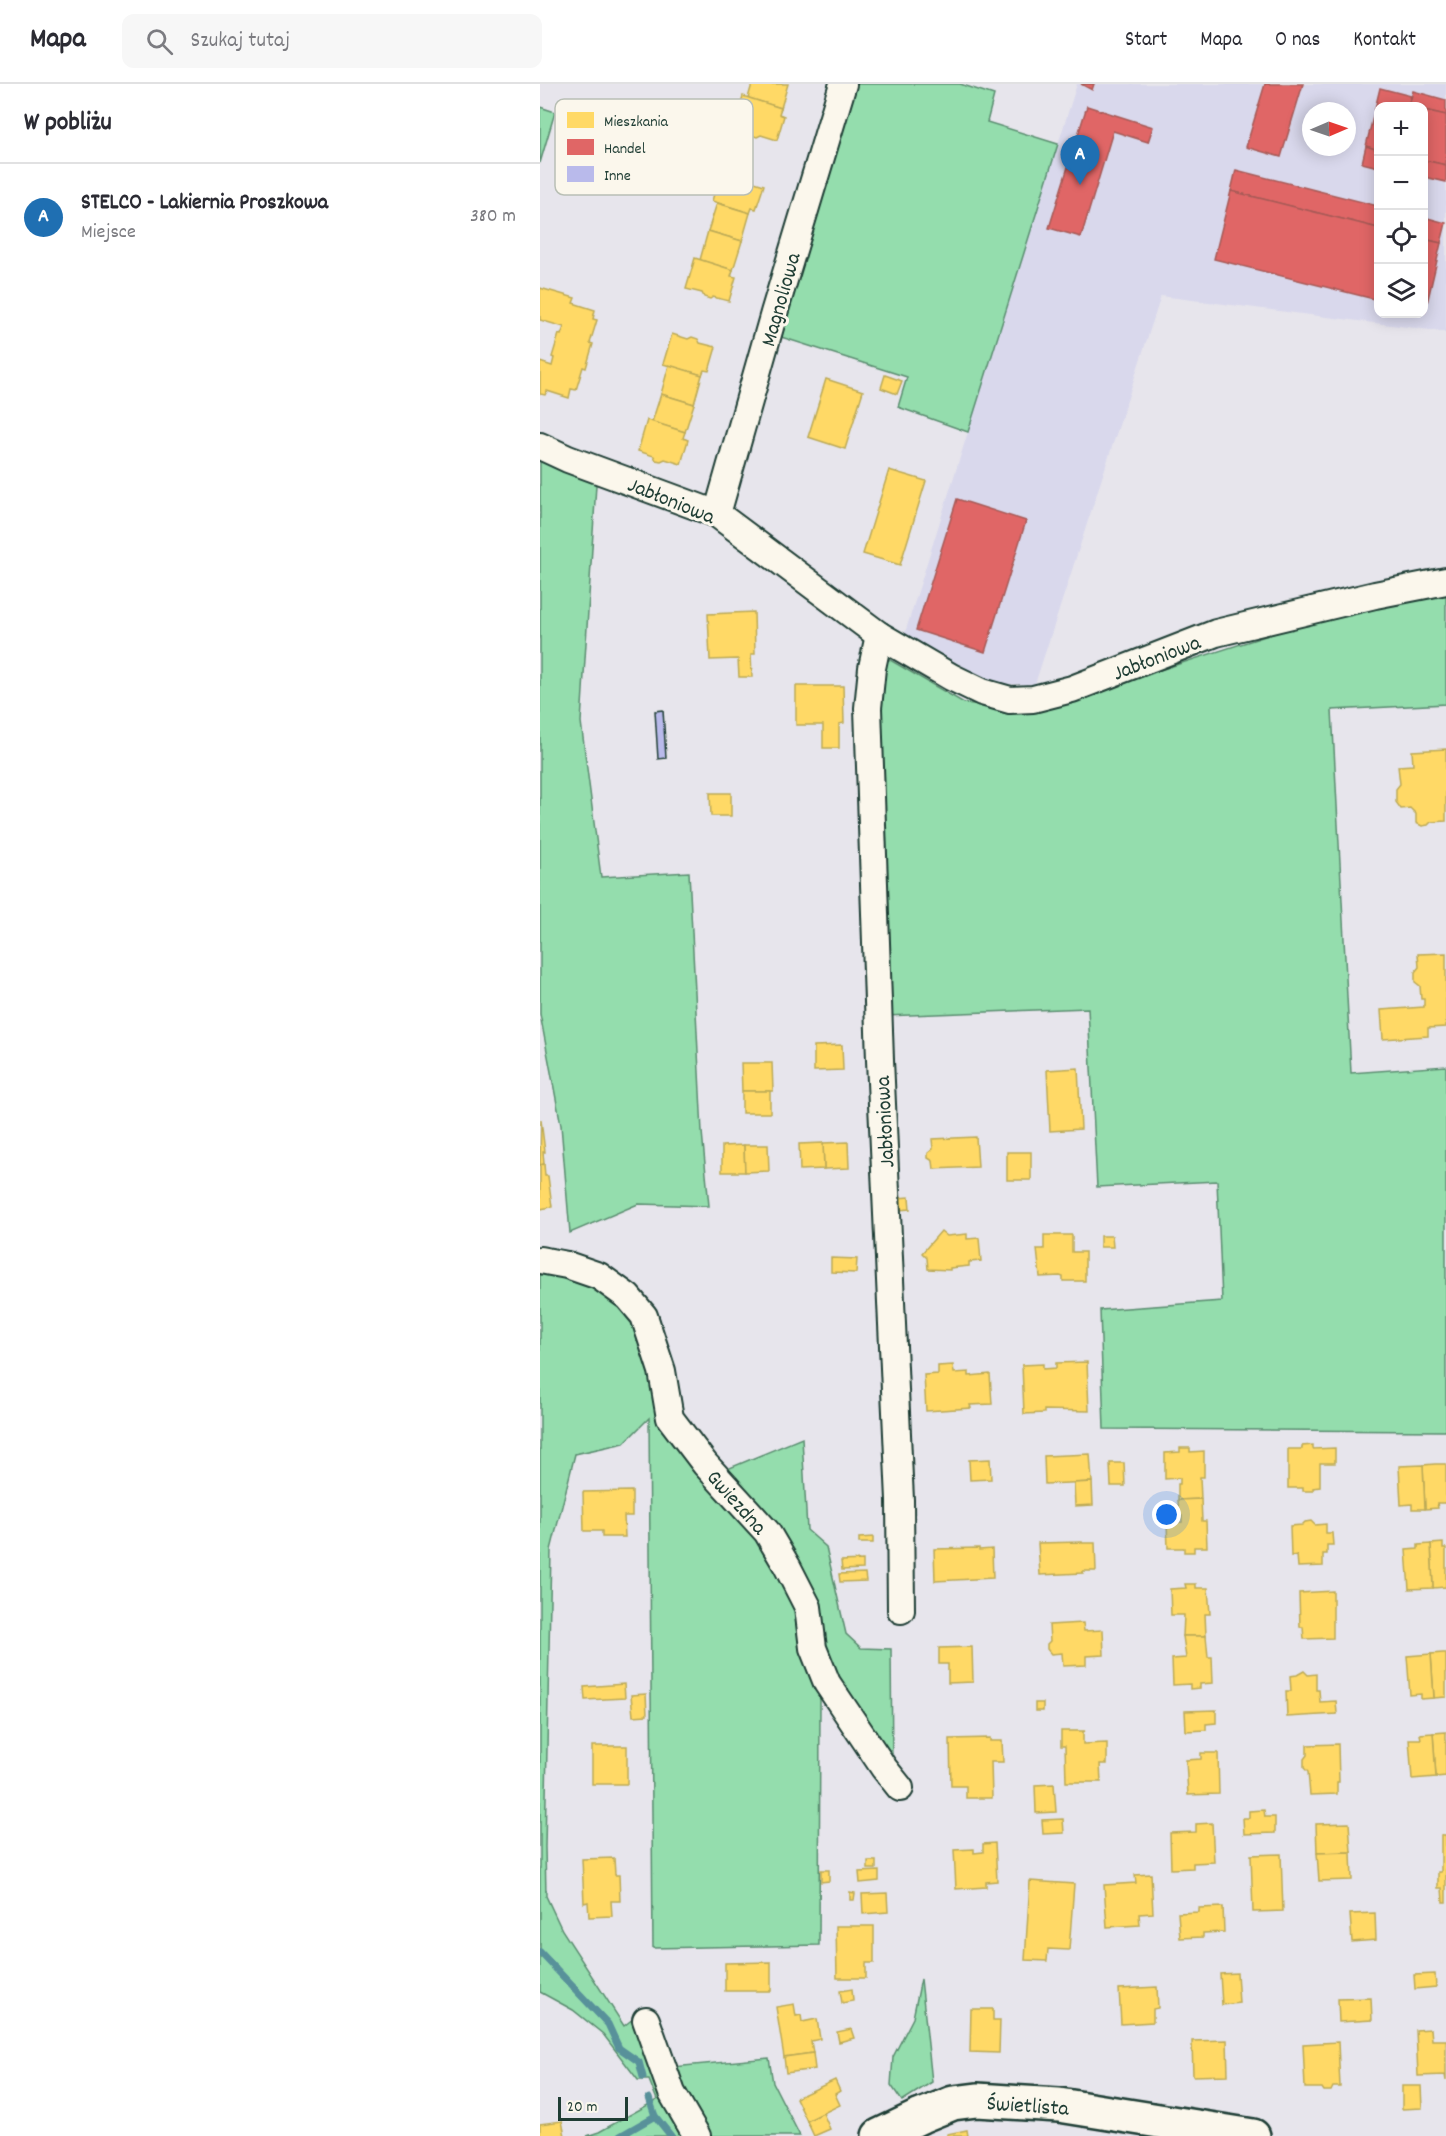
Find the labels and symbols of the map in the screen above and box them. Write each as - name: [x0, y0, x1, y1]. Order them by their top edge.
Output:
- legend: [555, 99, 753, 195]
- north arrow: [1302, 102, 1356, 156]
- text: Mieszkania: [604, 111, 669, 134]
- pin: A: [1060, 135, 1100, 185]
- text: Handel: [604, 138, 646, 161]
- text: Inne: [604, 165, 631, 188]
- street label: Magnoliowa: [754, 249, 811, 351]
- street label: Jabłoniowa: [622, 471, 720, 534]
- street label: Jabłoniowa: [1109, 628, 1206, 690]
- street label: Jabłoniowa: [869, 1075, 904, 1168]
- street label: Gwiezdna: [698, 1464, 774, 1543]
- your location: [1152, 1500, 1181, 1529]
- street label: Świetlista: [986, 2089, 1070, 2126]
- scale bar: [558, 2094, 628, 2122]

